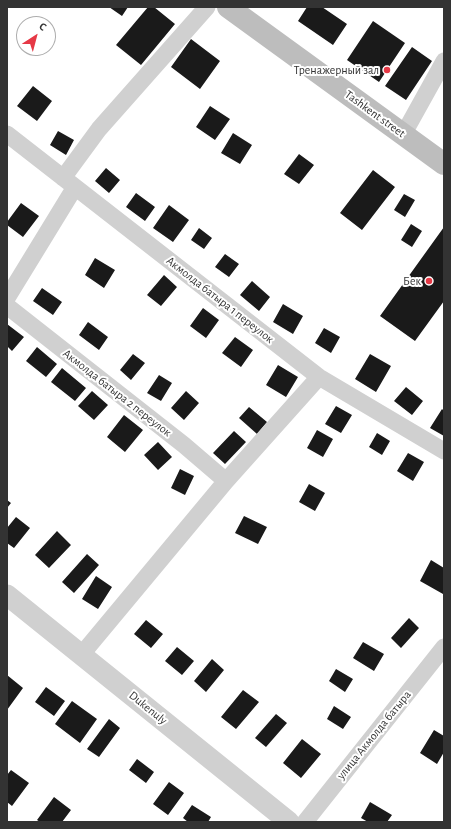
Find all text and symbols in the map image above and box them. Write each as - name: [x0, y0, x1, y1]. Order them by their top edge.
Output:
- north arrow: [16, 16, 56, 56]
- text: С: [37, 20, 48, 33]
- place label: Тренажерный зал: [294, 63, 379, 77]
- marker: Тренажерный зал: [382, 65, 392, 75]
- street label: Tashkent street: [342, 87, 408, 141]
- street label: Акмолда батыра 1 переулок: [163, 254, 277, 346]
- place label: Бек: [403, 274, 421, 288]
- marker: Бек: [424, 276, 434, 286]
- street label: Акмолда батыра 2 переулок: [60, 346, 174, 440]
- street label: Dukenuly: [126, 688, 170, 728]
- street label: улица Акмолда батыра: [334, 688, 414, 782]

